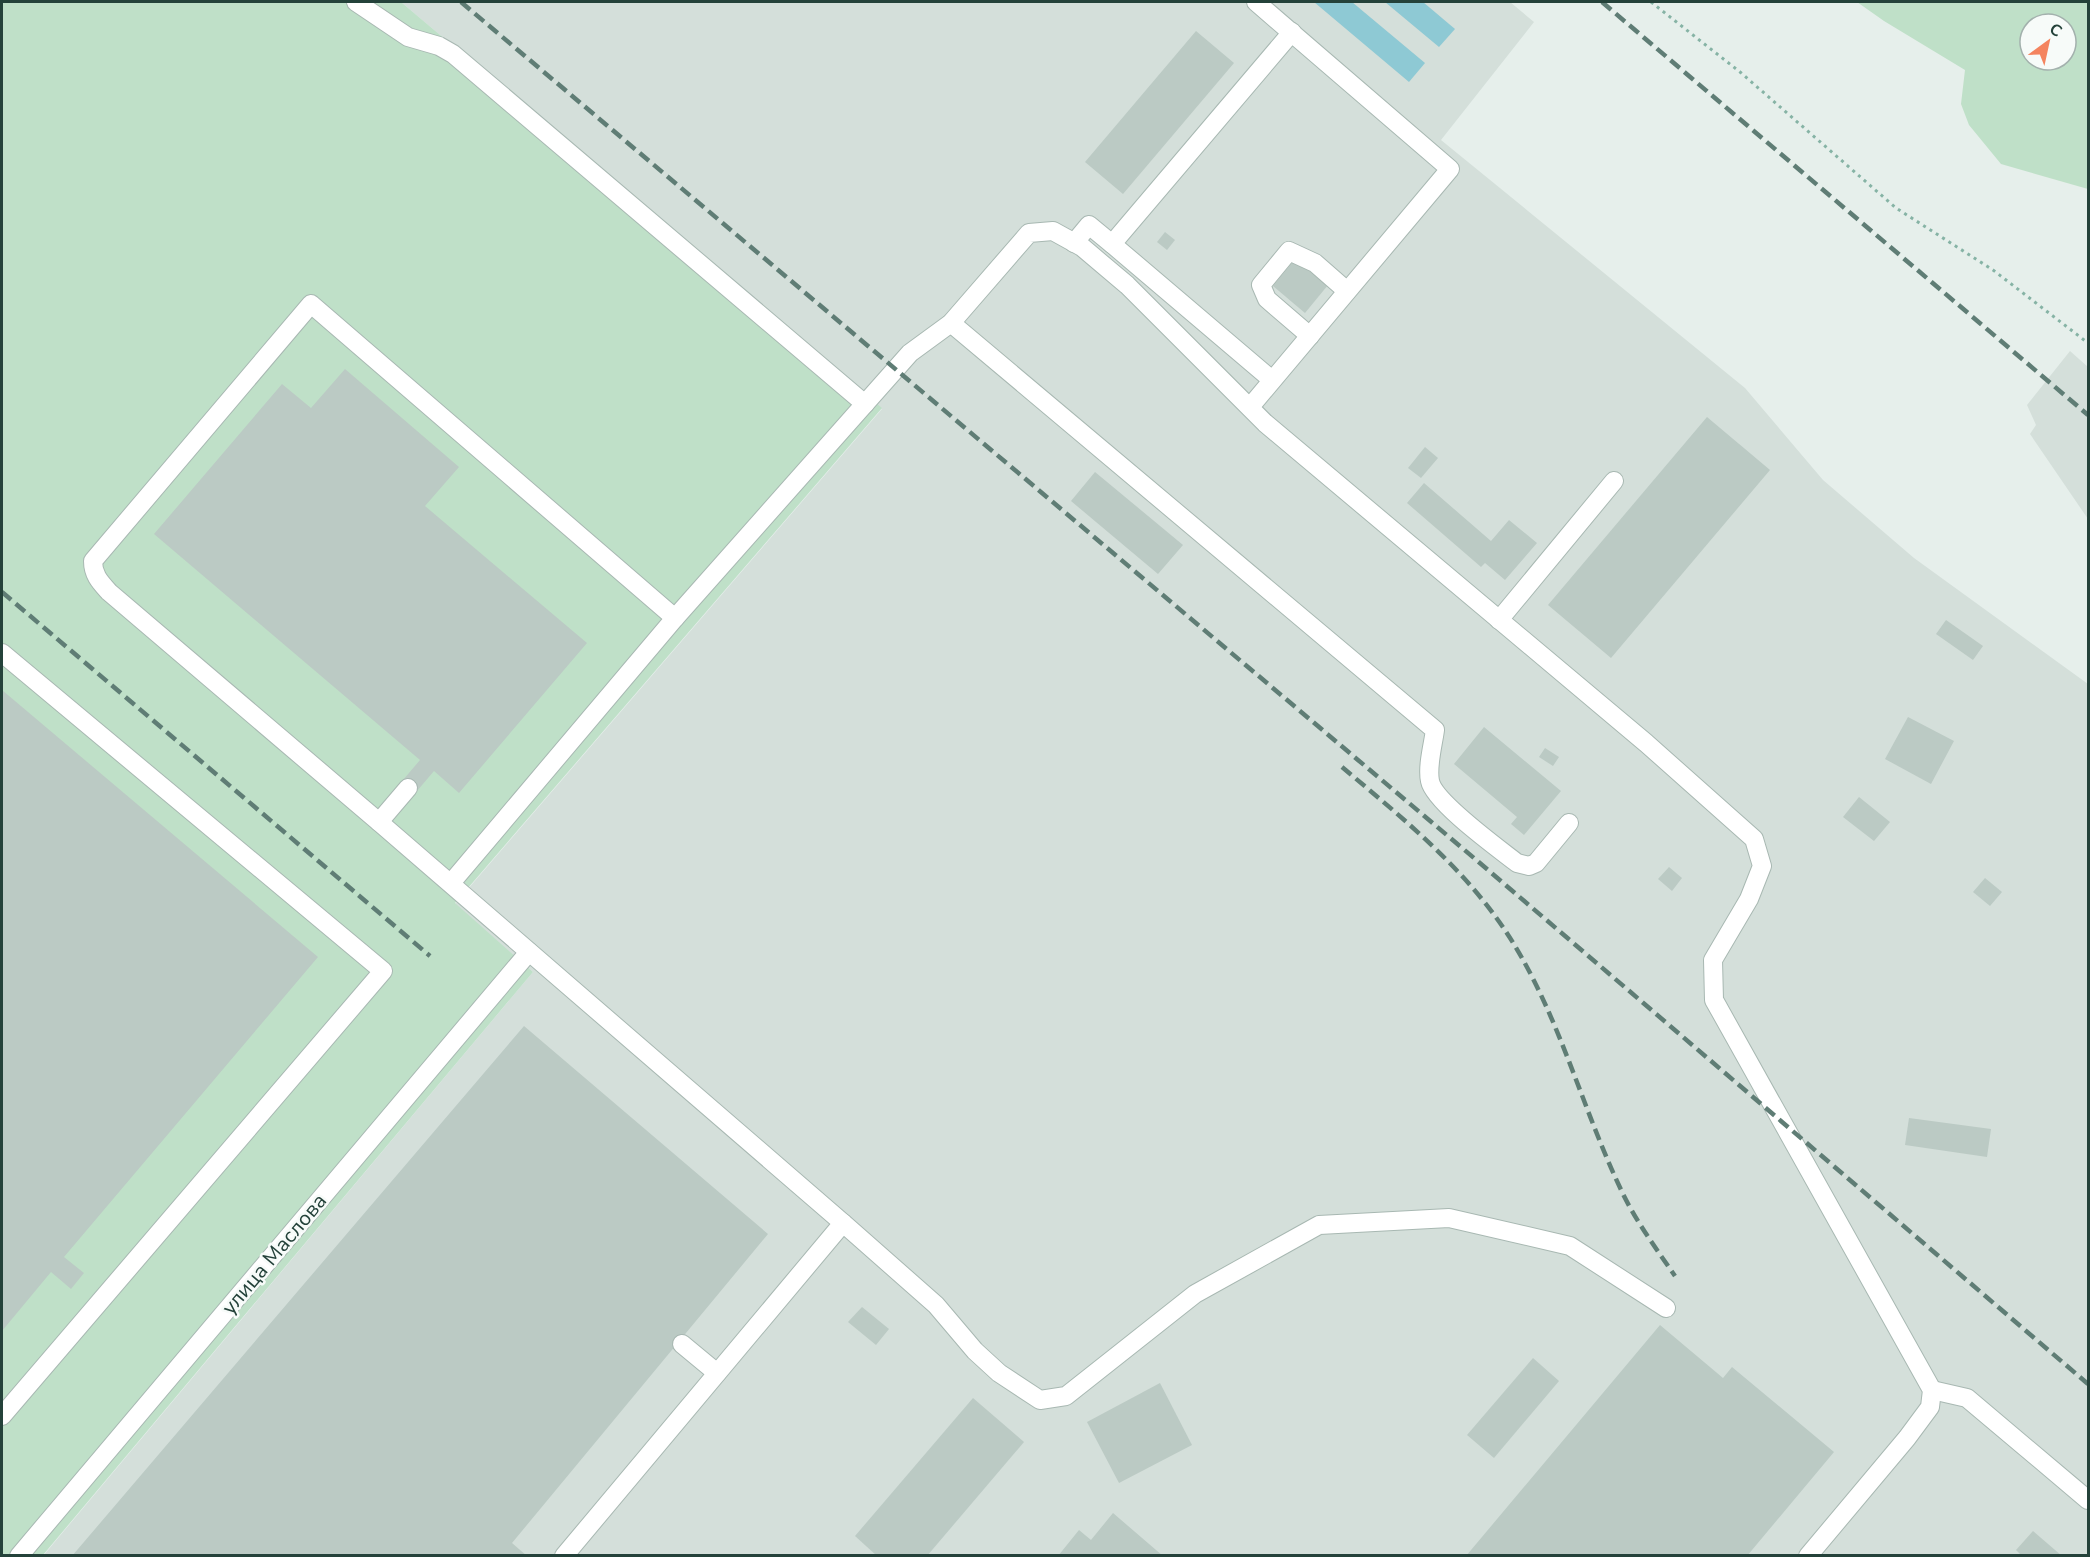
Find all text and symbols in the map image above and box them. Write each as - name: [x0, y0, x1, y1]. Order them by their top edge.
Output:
- north arrow: [2018, 12, 2078, 72]
- text: С: [2045, 18, 2066, 43]
- street label: улица Маслова: [215, 1188, 333, 1320]

